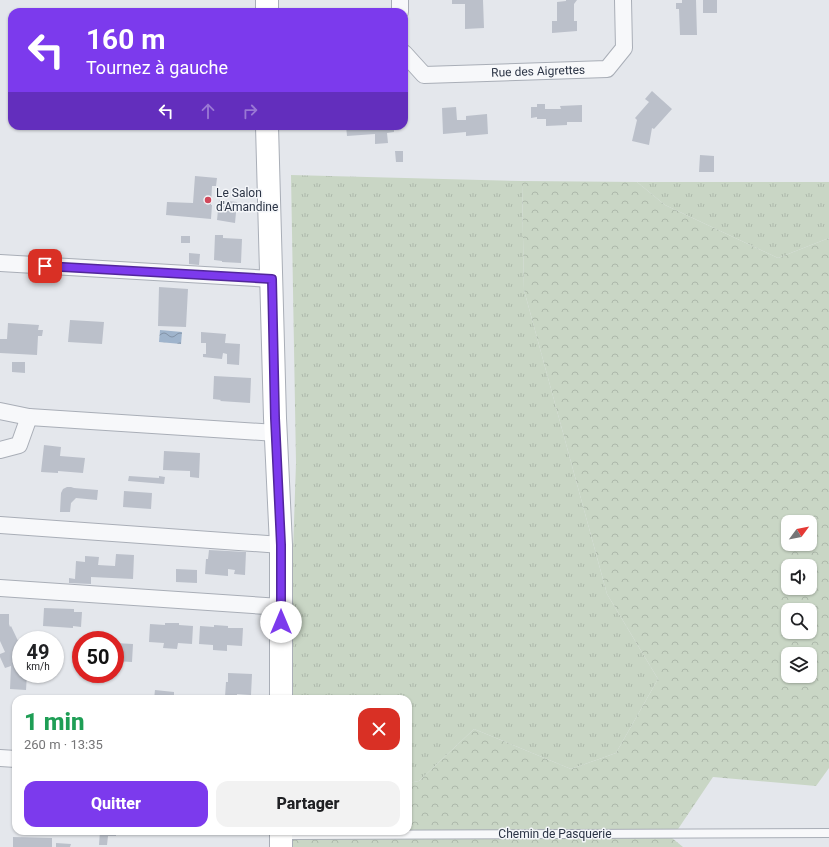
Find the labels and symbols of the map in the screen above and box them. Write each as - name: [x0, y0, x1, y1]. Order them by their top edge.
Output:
- street label: Rue des Aigrettes: [491, 63, 585, 80]
- place label: Le Salon d'Amandine: [216, 186, 278, 214]
- marker: Le Salon d'Amandine: [203, 195, 213, 205]
- pin: [28, 249, 62, 283]
- north arrow: [781, 515, 817, 551]
- position arrow: [260, 601, 302, 643]
- speed limit sign: 50: [72, 631, 124, 683]
- street label: Chemin de Pasquerie: [498, 827, 612, 841]

